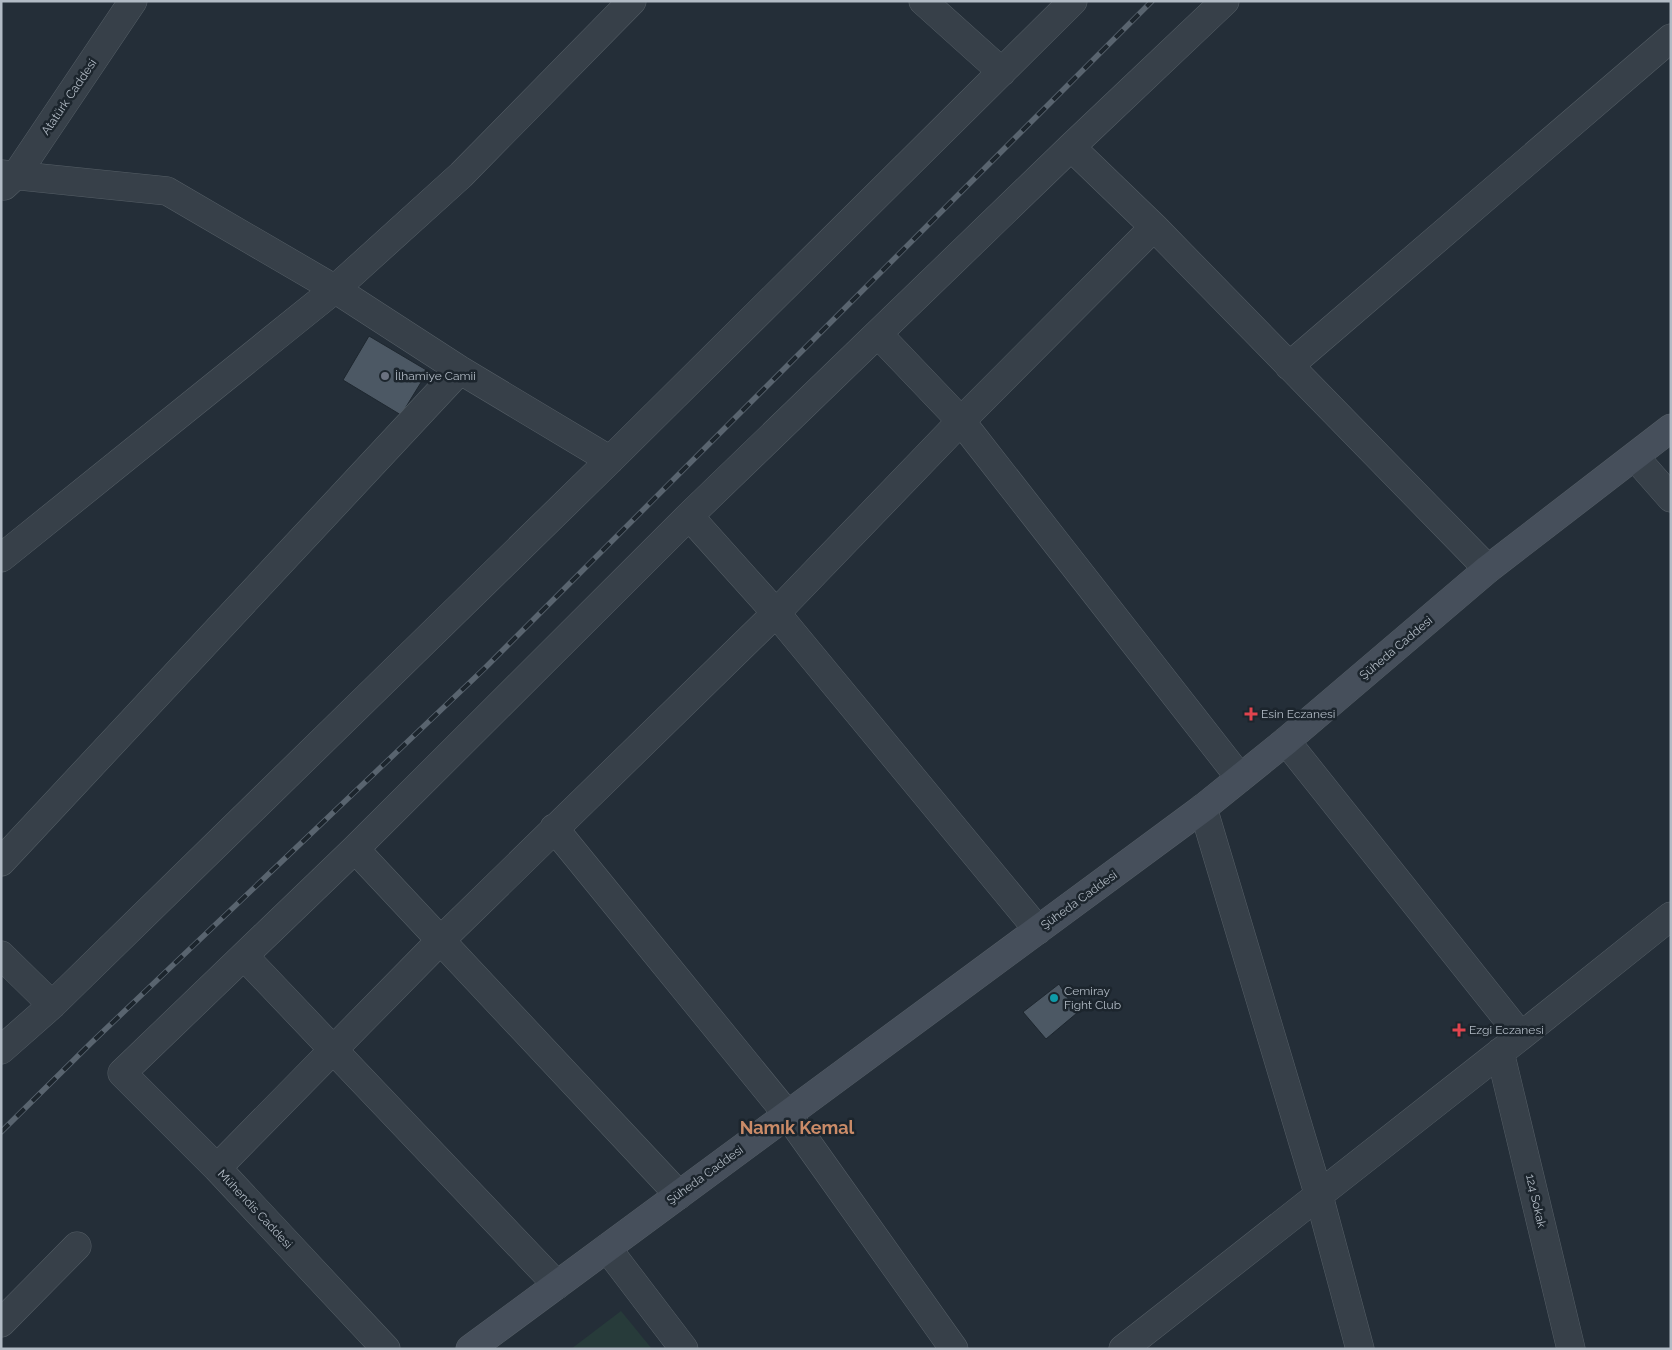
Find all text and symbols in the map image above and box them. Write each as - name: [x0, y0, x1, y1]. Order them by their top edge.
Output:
- street label: Atatürk Caddesi: [39, 56, 99, 138]
- place label: İlhamiye Camii: [395, 369, 476, 383]
- marker: İlhamiye Camii: [379, 370, 391, 382]
- street label: Şüheda Caddesi: [1357, 613, 1435, 683]
- place label: Esin Eczanesi: [1261, 707, 1335, 721]
- marker: Esin Eczanesi: [1245, 708, 1257, 720]
- street label: Şüheda Caddesi: [1038, 868, 1120, 932]
- place label: Cemiray Fight Club: [1064, 984, 1121, 1012]
- marker: Cemiray Fight Club: [1048, 992, 1060, 1004]
- place label: Ezgi Eczanesi: [1469, 1023, 1544, 1037]
- marker: Ezgi Eczanesi: [1453, 1024, 1465, 1036]
- district label: Namık Kemal: [740, 1117, 855, 1138]
- street label: Şüheda Caddesi: [664, 1143, 746, 1207]
- street label: Mühendis Caddesi: [215, 1167, 295, 1251]
- street label: 124 Sokak: [1523, 1173, 1549, 1230]

